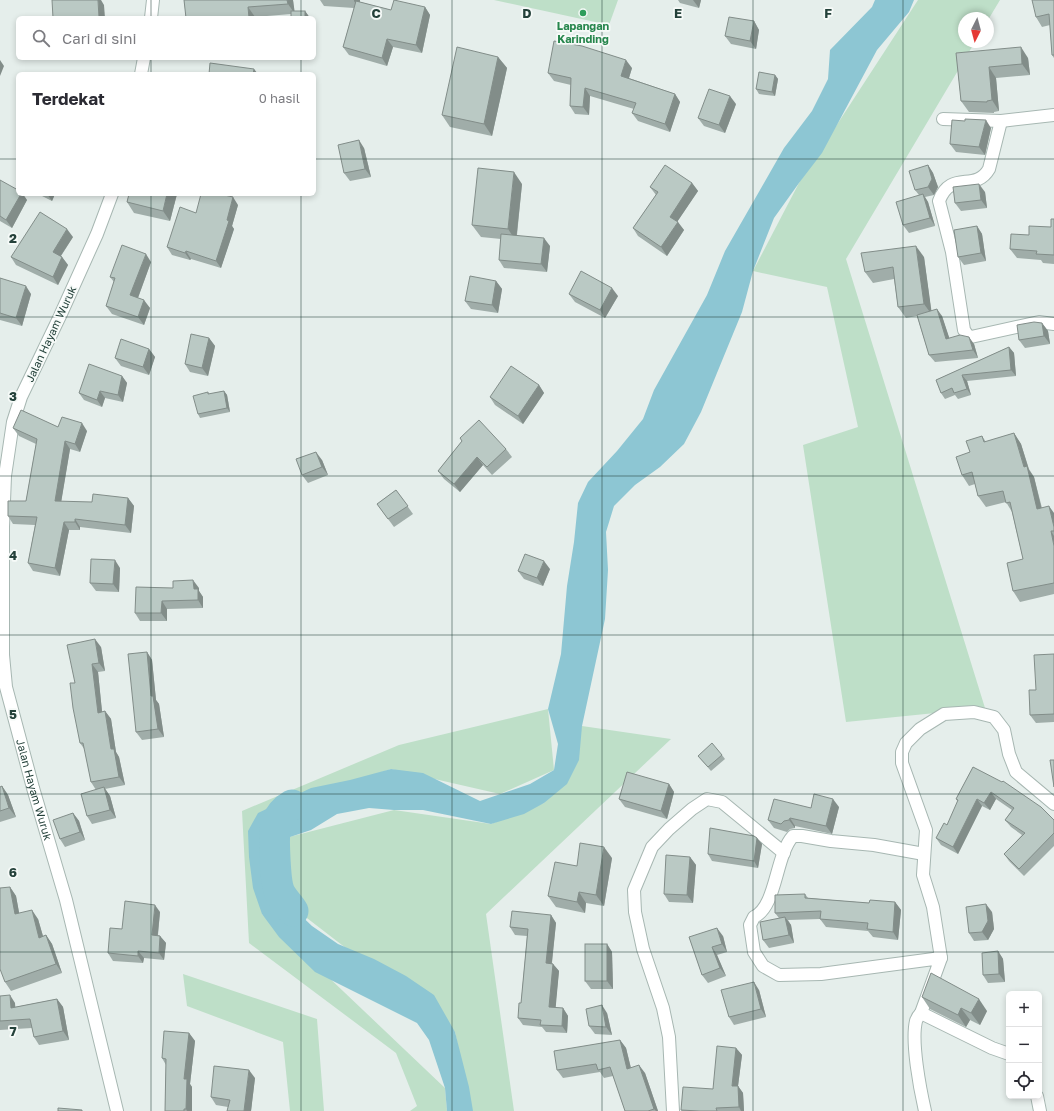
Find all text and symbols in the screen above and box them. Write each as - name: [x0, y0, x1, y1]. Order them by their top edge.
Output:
- text: C: [371, 5, 381, 21]
- text: D: [522, 5, 532, 21]
- text: E: [674, 5, 682, 21]
- text: F: [824, 5, 832, 21]
- marker: Lapangan Karinding: [578, 8, 588, 18]
- north arrow: [958, 12, 994, 48]
- search box: [16, 16, 316, 60]
- place label: Lapangan Karinding: [557, 19, 610, 45]
- icon: search: [30, 27, 52, 49]
- text: Cari di sini: [62, 29, 137, 47]
- text: Terdekat: [32, 88, 105, 109]
- text: 0 hasil: [259, 90, 300, 106]
- text: 2: [9, 230, 17, 246]
- street label: Jalan Hayam Wuruk: [23, 284, 79, 384]
- text: 3: [9, 388, 17, 404]
- text: 4: [9, 547, 17, 563]
- text: 5: [9, 706, 17, 722]
- street label: Jalan Hayam Wuruk: [14, 737, 55, 842]
- text: 6: [9, 864, 17, 880]
- map controls: [1006, 991, 1042, 1099]
- button: +: [1006, 991, 1042, 1027]
- text: 7: [9, 1023, 17, 1039]
- button: −: [1006, 1027, 1042, 1063]
- button: locate: [1006, 1063, 1042, 1099]

